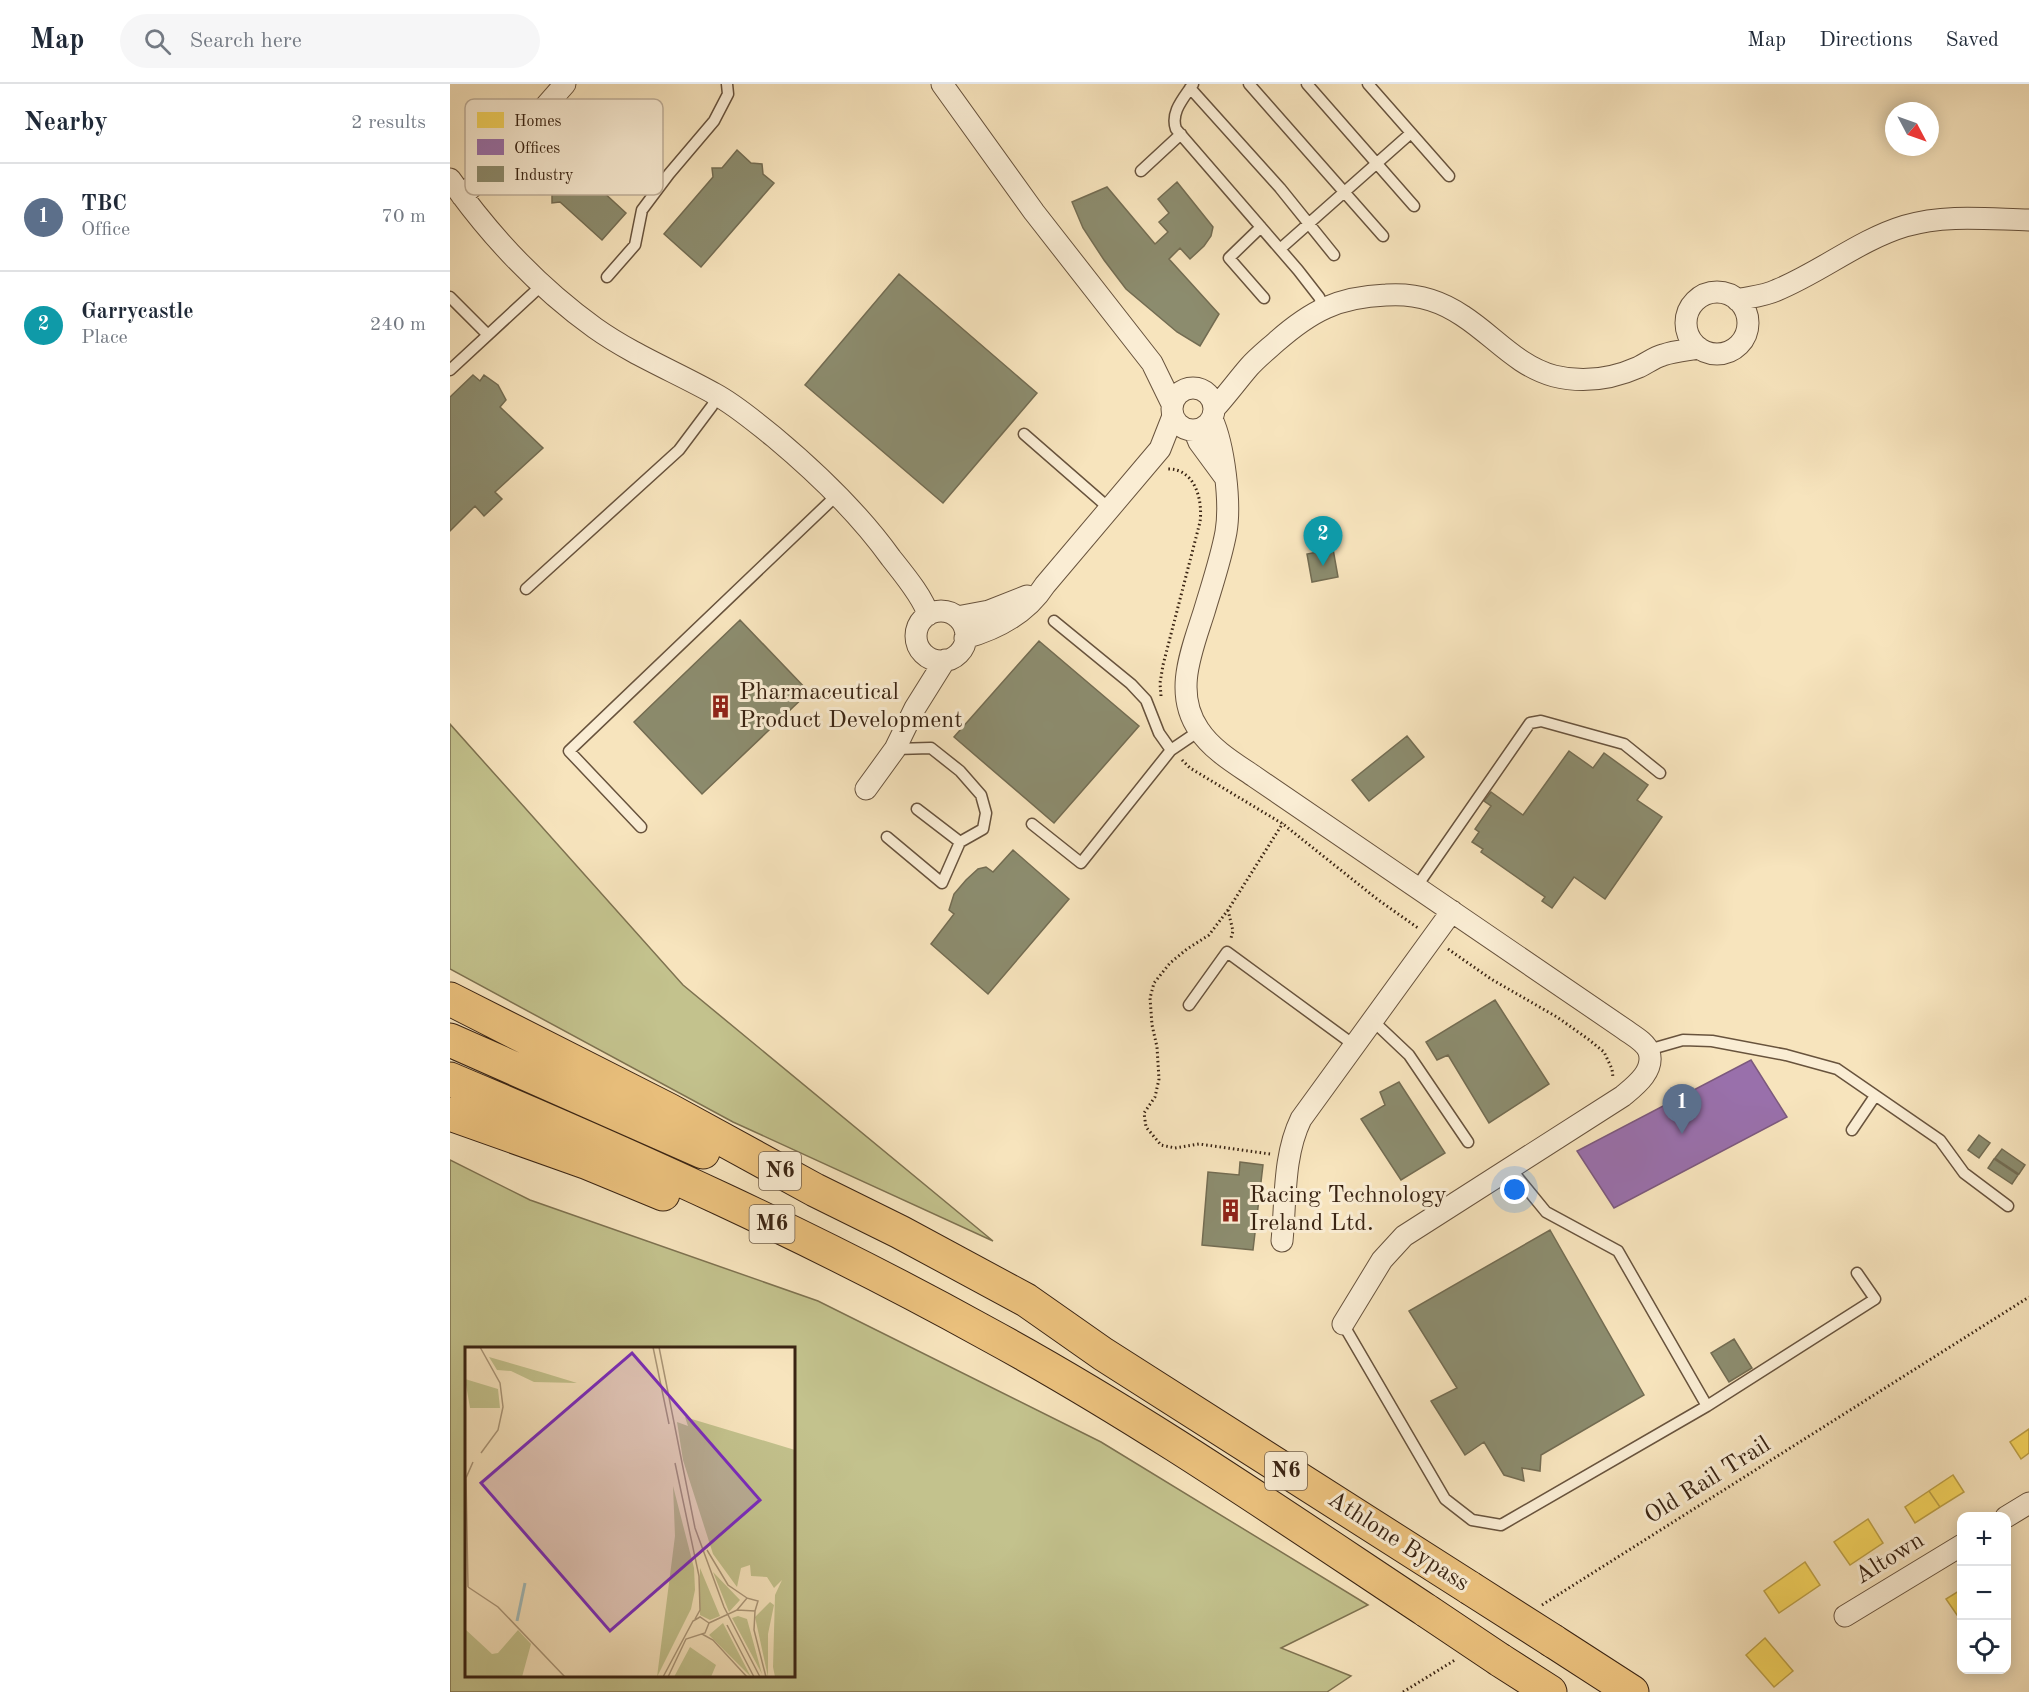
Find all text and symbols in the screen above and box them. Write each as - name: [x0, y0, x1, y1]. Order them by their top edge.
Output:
- search box: [120, 14, 540, 68]
- icon: search: [141, 25, 174, 58]
- text: Map: [30, 27, 84, 55]
- text: Search here: [189, 30, 302, 52]
- text: Map: [1747, 30, 1786, 51]
- text: Directions: [1819, 30, 1913, 51]
- text: Saved: [1946, 30, 1999, 51]
- legend: [465, 99, 663, 195]
- north arrow: [1885, 102, 1939, 156]
- text: Nearby: [24, 110, 108, 136]
- text: 2 results: [351, 113, 426, 133]
- text: Homes: [514, 114, 562, 130]
- text: Offices: [514, 141, 560, 157]
- text: Industry: [514, 168, 574, 184]
- text: TBC: [81, 193, 127, 215]
- text: 1: [38, 207, 49, 227]
- text: 70 m: [381, 207, 426, 227]
- text: Office: [81, 220, 130, 240]
- text: Garrycastle: [81, 301, 194, 323]
- text: 2: [38, 315, 49, 335]
- text: 240 m: [370, 315, 426, 335]
- text: Place: [81, 328, 128, 348]
- pin: 2: [1304, 516, 1342, 566]
- place label: Pharmaceutical Product Development: [739, 681, 963, 733]
- building icon: Pharmaceutical Product Development: [708, 694, 734, 720]
- pin: 1: [1662, 1084, 1702, 1134]
- road number: N6: [759, 1152, 801, 1190]
- your location: [1500, 1175, 1529, 1204]
- place label: Racing Technology Ireland Ltd.: [1249, 1184, 1447, 1236]
- building icon: Racing Technology Ireland Ltd.: [1218, 1197, 1244, 1223]
- road number: M6: [750, 1205, 794, 1243]
- inset map: [465, 1347, 795, 1677]
- street label: Old Rail Trail: [1641, 1433, 1775, 1529]
- road number: N6: [1265, 1452, 1307, 1490]
- street label: Athlone Bypass: [1323, 1487, 1473, 1597]
- map controls: [1957, 1512, 2011, 1674]
- button: +: [1957, 1512, 2011, 1566]
- street label: Altown: [1851, 1529, 1929, 1589]
- button: −: [1957, 1566, 2011, 1620]
- button: locate: [1957, 1620, 2011, 1674]

